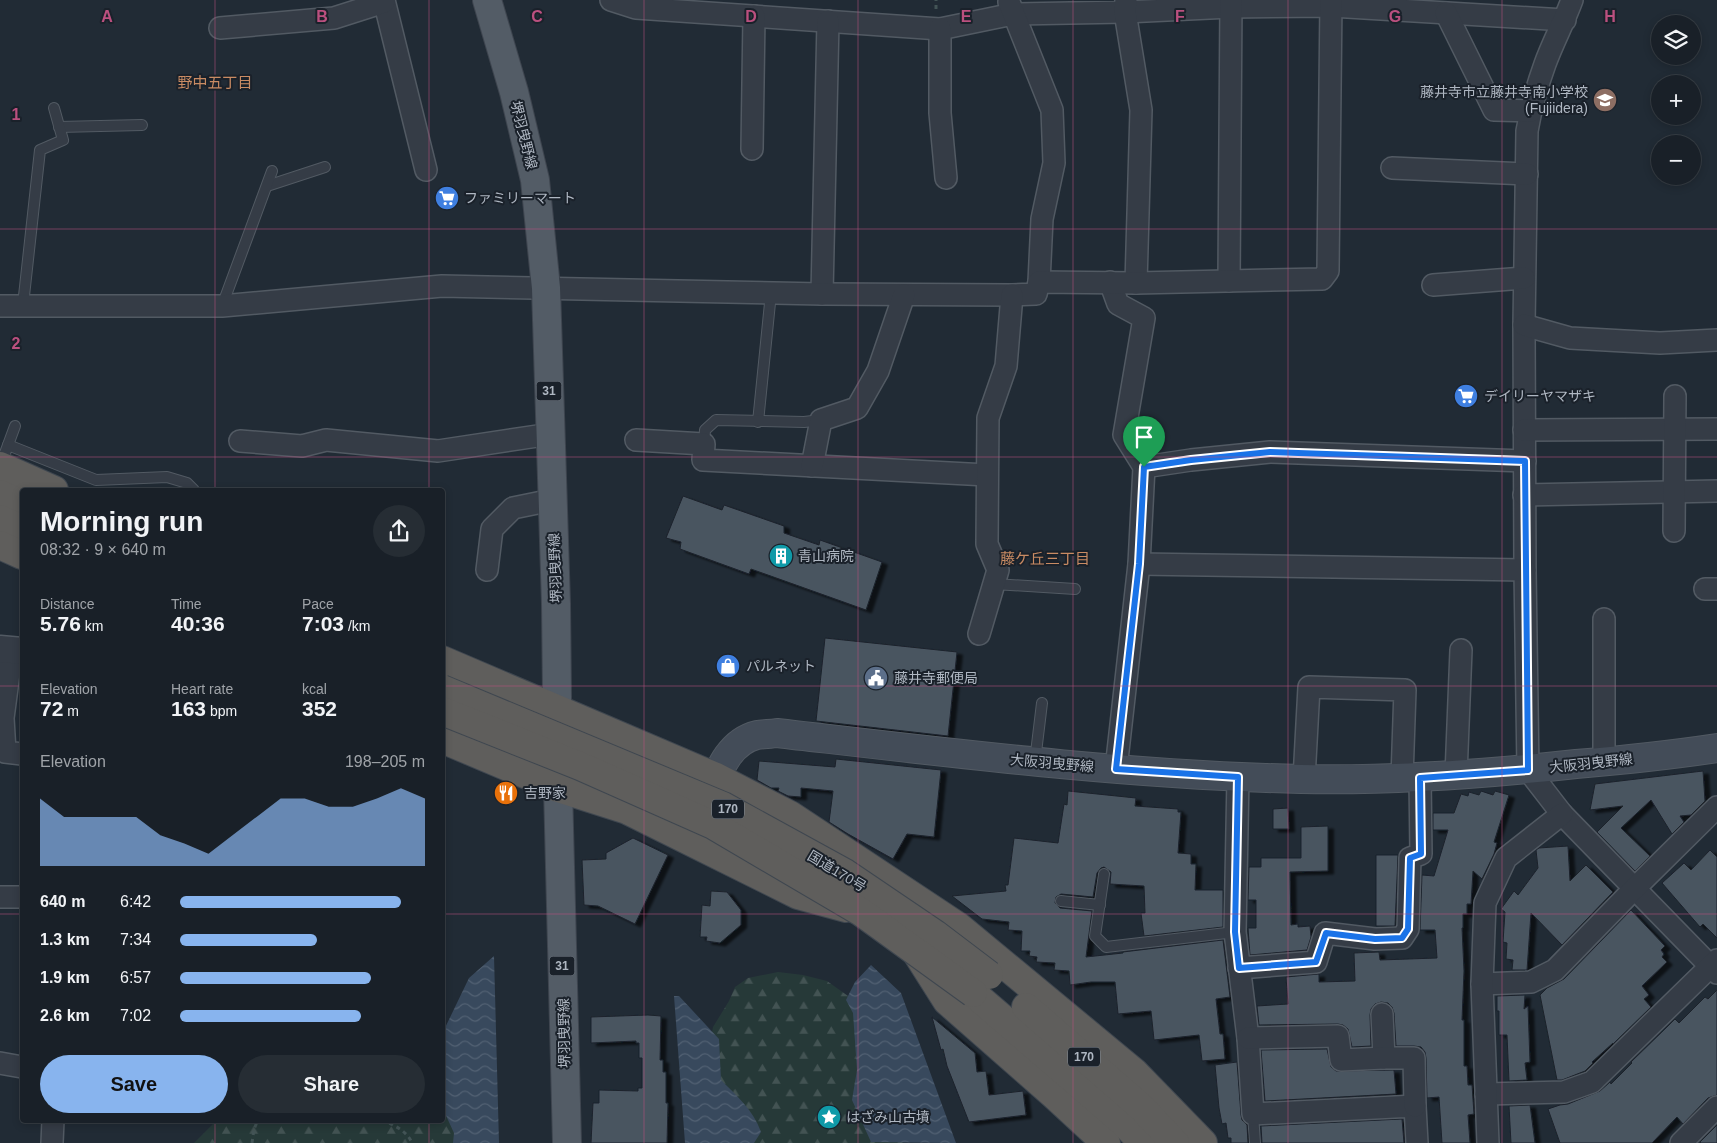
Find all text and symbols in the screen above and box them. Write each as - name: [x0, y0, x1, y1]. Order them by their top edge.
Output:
- text: A: [101, 8, 113, 25]
- text: B: [316, 8, 328, 25]
- text: C: [531, 8, 543, 25]
- text: D: [745, 8, 757, 25]
- text: E: [961, 8, 972, 25]
- text: F: [1175, 8, 1185, 25]
- text: G: [1389, 8, 1401, 25]
- text: H: [1604, 8, 1616, 25]
- map controls: [1651, 15, 1701, 185]
- button: layers: [1651, 15, 1701, 65]
- district label: 野中五丁目: [177, 74, 253, 91]
- button: +: [1651, 75, 1701, 125]
- place label: 藤井寺市立藤井寺南小学校 (Fujiidera): [1420, 84, 1588, 116]
- school or university icon: 藤井寺市立藤井寺南小学校 (Fujiidera): [1592, 87, 1618, 113]
- street label: 堺羽曳野線: [508, 99, 540, 171]
- text: 1: [12, 106, 21, 123]
- button: −: [1651, 135, 1701, 185]
- supermarket icon: ファミリーマート: [434, 185, 460, 211]
- place label: ファミリーマート: [464, 190, 576, 206]
- text: 2: [12, 335, 21, 352]
- road number: 31: [536, 382, 562, 401]
- supermarket icon: デイリーヤマザキ: [1453, 383, 1479, 409]
- place label: デイリーヤマザキ: [1484, 388, 1596, 404]
- pin: [1123, 416, 1165, 467]
- icon: arrive: [1130, 423, 1158, 451]
- button: share: [373, 505, 425, 557]
- text: Morning run: [40, 506, 203, 537]
- street label: 堺羽曳野線: [546, 533, 564, 603]
- text: 08:32 · 9 × 640 m: [40, 541, 166, 558]
- building icon: 青山病院: [768, 543, 794, 569]
- place label: 青山病院: [798, 548, 854, 564]
- district label: 藤ケ丘三丁目: [1000, 550, 1090, 567]
- text: Distance: [40, 596, 94, 612]
- text: Time: [171, 596, 202, 612]
- text: Pace: [302, 596, 334, 612]
- text: 5.76: [40, 612, 81, 635]
- text: 40:36: [171, 612, 225, 635]
- text: 7:03: [302, 612, 344, 635]
- text: km: [81, 618, 103, 634]
- text: /km: [344, 618, 370, 634]
- shop icon: パルネット: [715, 653, 741, 679]
- place label: パルネット: [746, 658, 816, 674]
- public building icon: 藤井寺郵便局: [863, 665, 889, 691]
- place label: 藤井寺郵便局: [894, 670, 978, 686]
- text: Elevation: [40, 681, 98, 697]
- text: Heart rate: [171, 681, 233, 697]
- text: kcal: [302, 681, 327, 697]
- text: 72: [40, 697, 63, 720]
- text: 163: [171, 697, 206, 720]
- text: 352: [302, 697, 337, 720]
- text: m: [63, 703, 79, 719]
- text: bpm: [206, 703, 237, 719]
- street label: 大阪羽曳野線: [1009, 751, 1095, 775]
- street label: 大阪羽曳野線: [1548, 751, 1634, 775]
- text: Elevation: [40, 753, 106, 770]
- text: 198–205 m: [345, 753, 425, 770]
- restaurant icon: 吉野家: [493, 780, 519, 806]
- place label: 吉野家: [524, 785, 566, 801]
- road number: 170: [712, 800, 744, 819]
- street label: 国道170号: [805, 847, 869, 895]
- text: 640 m: [40, 893, 85, 910]
- text: 6:42: [120, 893, 151, 910]
- text: 1.3 km: [40, 931, 90, 948]
- text: 7:34: [120, 931, 151, 948]
- road number: 31: [550, 956, 574, 976]
- text: 1.9 km: [40, 969, 90, 986]
- text: 6:57: [120, 969, 151, 986]
- street label: 堺羽曳野線: [555, 998, 573, 1068]
- text: 2.6 km: [40, 1007, 90, 1024]
- text: 7:02: [120, 1007, 151, 1024]
- road number: 170: [1068, 1048, 1100, 1066]
- button: Save: [40, 1055, 228, 1113]
- button: Share: [238, 1055, 425, 1113]
- place icon: はざみ山古墳: [816, 1104, 842, 1130]
- place label: はざみ山古墳: [846, 1109, 930, 1125]

